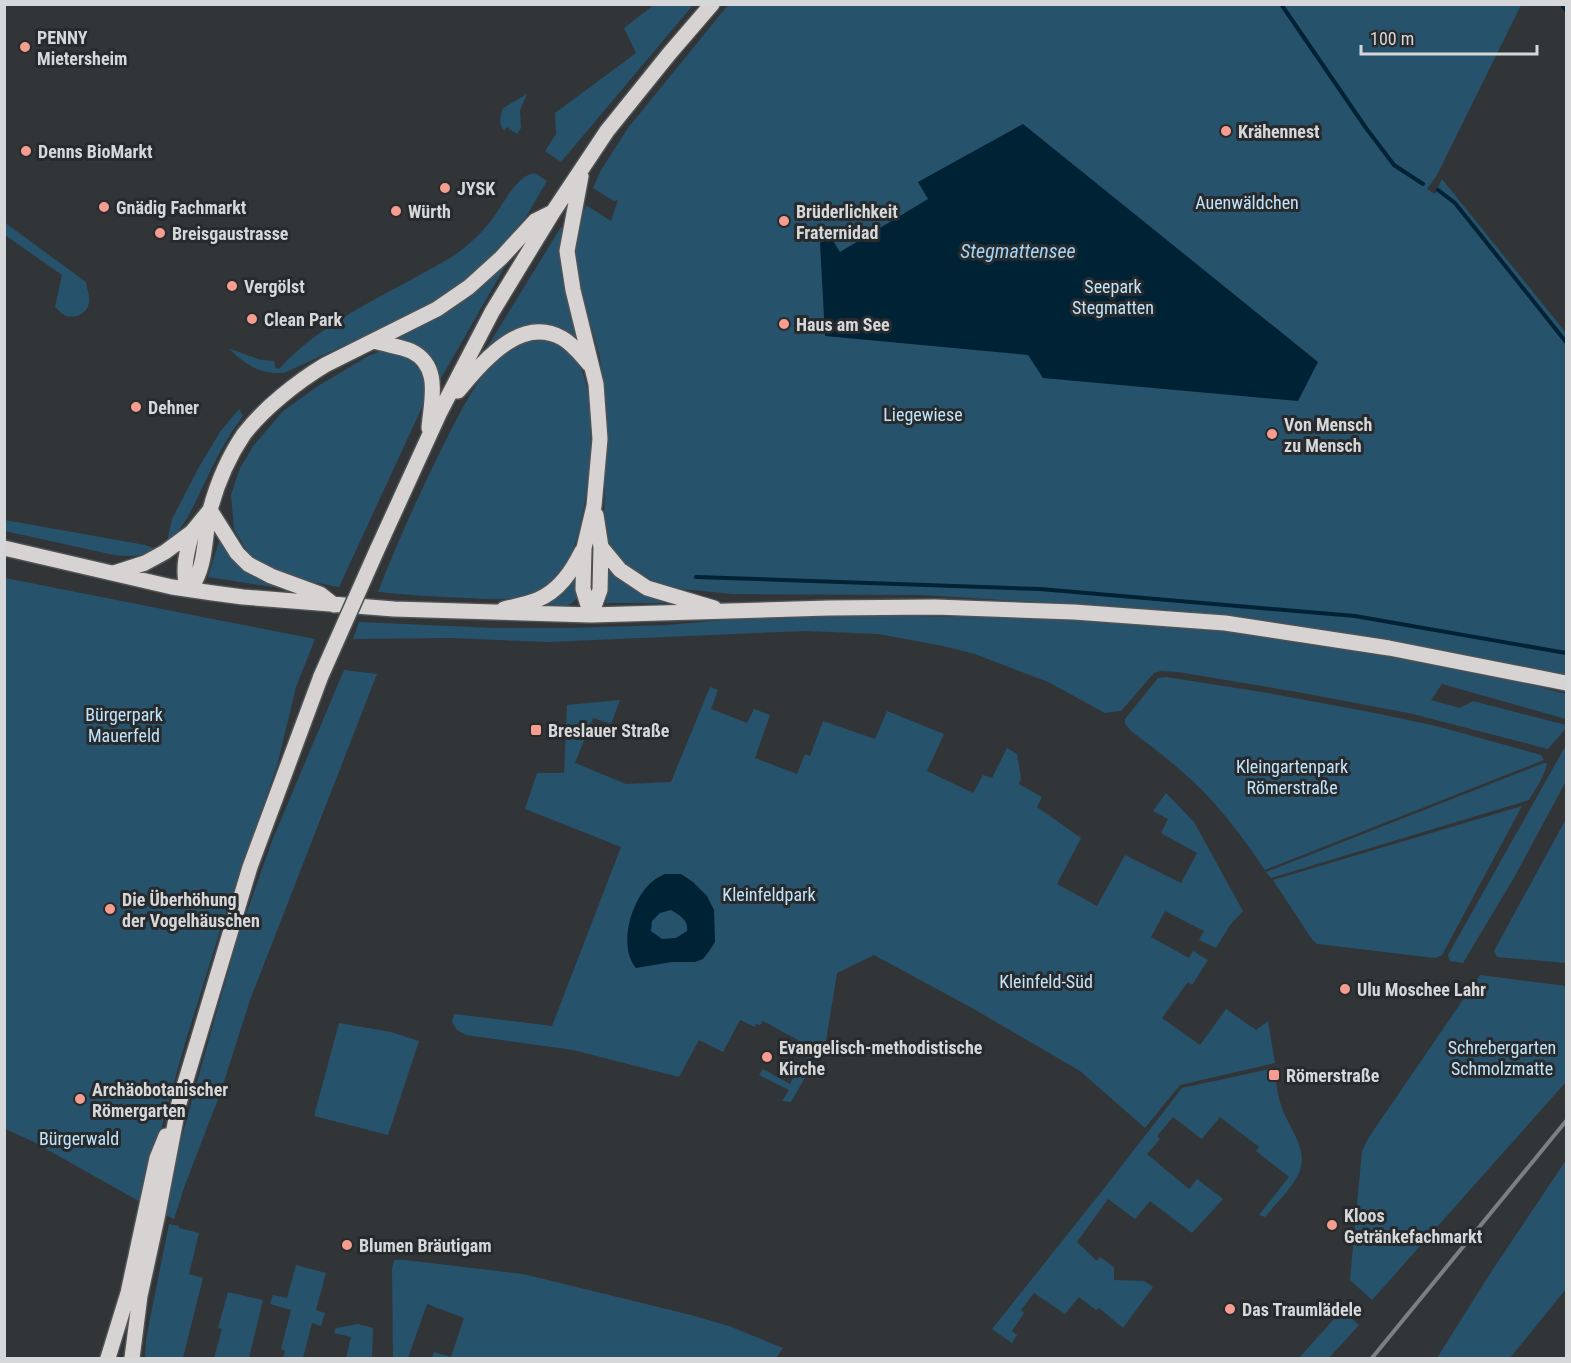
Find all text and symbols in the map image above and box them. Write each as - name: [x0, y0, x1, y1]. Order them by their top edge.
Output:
- scale bar: [1361, 18, 1536, 56]
- place label: PENNY Mietersheim: [37, 27, 127, 69]
- text: 100 m: [1370, 28, 1414, 49]
- marker: PENNY Mietersheim: [18, 40, 32, 54]
- place label: Krähennest: [1238, 121, 1320, 142]
- marker: Krähennest: [1219, 124, 1233, 138]
- place label: Denns BioMarkt: [38, 141, 153, 162]
- marker: Denns BioMarkt: [19, 144, 33, 158]
- place label: JYSK: [457, 178, 496, 199]
- marker: JYSK: [438, 181, 452, 195]
- park label: Auenwäldchen: [1195, 192, 1299, 213]
- place label: Gnädig Fachmarkt: [116, 197, 247, 218]
- marker: Gnädig Fachmarkt: [97, 200, 111, 214]
- place label: Würth: [408, 201, 451, 222]
- place label: Brüderlichkeit Fraternidad: [796, 201, 898, 243]
- marker: Würth: [389, 204, 403, 218]
- marker: Brüderlichkeit Fraternidad: [777, 214, 791, 228]
- place label: Breisgaustrasse: [172, 223, 289, 244]
- marker: Breisgaustrasse: [153, 226, 167, 240]
- water label: Stegmattensee: [960, 239, 1076, 263]
- place label: Vergölst: [244, 276, 305, 297]
- park label: Seepark Stegmatten: [1072, 276, 1154, 318]
- marker: Vergölst: [225, 279, 239, 293]
- place label: Clean Park: [264, 309, 342, 330]
- marker: Clean Park: [245, 312, 259, 326]
- place label: Haus am See: [796, 314, 890, 335]
- marker: Haus am See: [777, 317, 791, 331]
- place label: Dehner: [148, 397, 199, 418]
- marker: Dehner: [129, 400, 143, 414]
- park label: Liegewiese: [883, 404, 963, 425]
- place label: Von Mensch zu Mensch: [1284, 414, 1372, 456]
- marker: Von Mensch zu Mensch: [1265, 427, 1279, 441]
- park label: Bürgerpark Mauerfeld: [85, 704, 163, 746]
- place label: Breslauer Straße: [548, 720, 670, 741]
- marker: Breslauer Straße: [529, 723, 543, 737]
- park label: Kleingartenpark Römerstraße: [1236, 756, 1348, 798]
- park label: Kleinfeldpark: [722, 884, 816, 905]
- place label: Die Überhöhung der Vogelhäuschen: [122, 889, 260, 931]
- marker: Die Überhöhung der Vogelhäuschen: [103, 902, 117, 916]
- park label: Kleinfeld-Süd: [999, 971, 1093, 992]
- place label: Ulu Moschee Lahr: [1357, 979, 1486, 1000]
- marker: Ulu Moschee Lahr: [1338, 982, 1352, 996]
- place label: Evangelisch-methodistische Kirche: [779, 1037, 983, 1079]
- park label: Schrebergarten Schmolzmatte: [1448, 1037, 1556, 1079]
- marker: Evangelisch-methodistische Kirche: [760, 1050, 774, 1064]
- place label: Römerstraße: [1286, 1065, 1380, 1086]
- marker: Römerstraße: [1267, 1068, 1281, 1082]
- place label: Archäobotanischer Römergarten: [92, 1079, 228, 1121]
- marker: Archäobotanischer Römergarten: [73, 1092, 87, 1106]
- park label: Bürgerwald: [39, 1128, 119, 1149]
- place label: Kloos Getränkefachmarkt: [1344, 1205, 1483, 1247]
- marker: Kloos Getränkefachmarkt: [1325, 1218, 1339, 1232]
- place label: Blumen Bräutigam: [359, 1235, 492, 1256]
- marker: Blumen Bräutigam: [340, 1238, 354, 1252]
- place label: Das Traumlädele: [1242, 1299, 1362, 1320]
- marker: Das Traumlädele: [1223, 1302, 1237, 1316]

